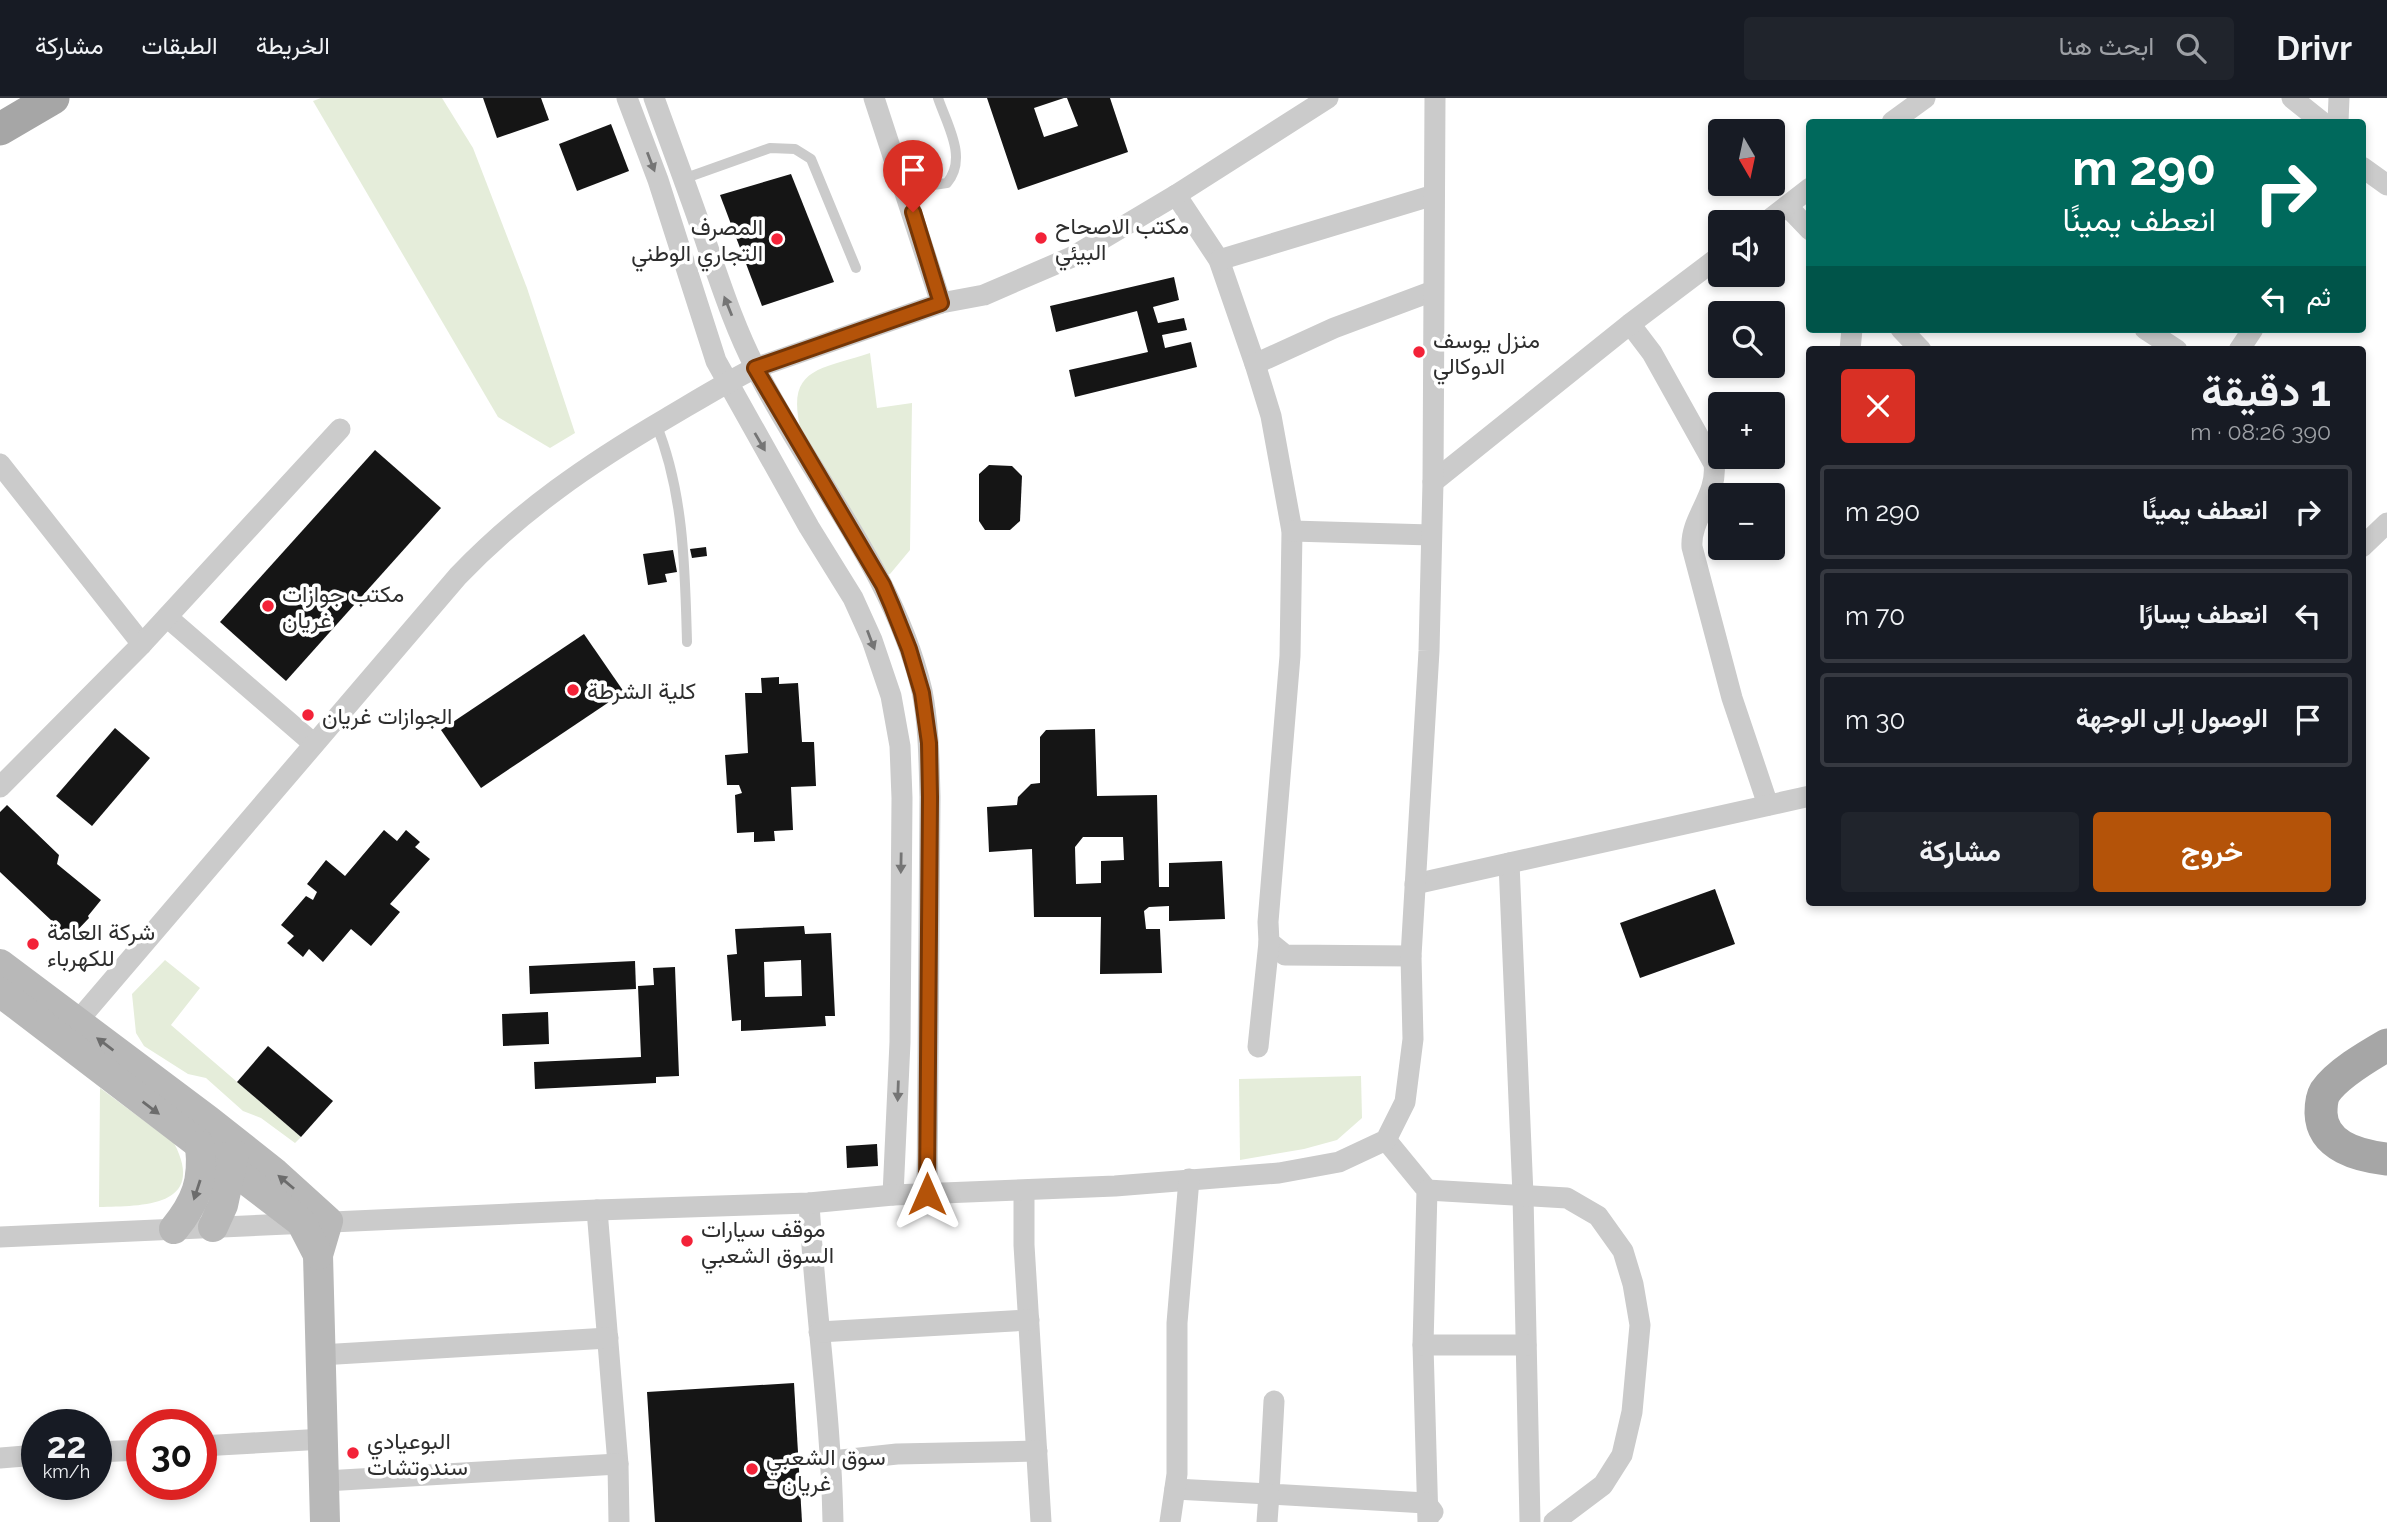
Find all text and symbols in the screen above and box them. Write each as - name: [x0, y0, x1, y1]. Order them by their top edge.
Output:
- search box: [1744, 17, 2234, 80]
- icon: search: [2172, 29, 2210, 67]
- text: Drivr: [2276, 29, 2352, 68]
- text: مشاركة: [35, 31, 103, 60]
- text: الطبقات: [141, 31, 218, 60]
- text: الخريطة: [256, 31, 330, 60]
- text: ابحث هنا: [2058, 31, 2154, 61]
- north arrow: [1708, 119, 1785, 196]
- map controls: [1708, 119, 1785, 560]
- text: 290 m: [2072, 139, 2216, 196]
- pin: [883, 140, 943, 212]
- icon: right: [2240, 147, 2331, 238]
- one-way arrow: [646, 151, 657, 172]
- icon: arrive: [894, 151, 932, 189]
- text: انعطف يمينًا: [2063, 201, 2216, 238]
- button: sound: [1708, 210, 1785, 287]
- place label: مكتب الاصحاح البيئي: [1055, 212, 1189, 271]
- place label: المصرف التجاري الوطني: [631, 213, 763, 272]
- marker: مكتب الاصحاح البيئي: [1033, 230, 1049, 246]
- marker: المصرف التجاري الوطني: [769, 231, 785, 247]
- icon: left: [2255, 280, 2293, 318]
- text: ثم: [2307, 282, 2331, 312]
- one-way arrow: [722, 295, 733, 316]
- button: search: [1708, 301, 1785, 378]
- place label: منزل يوسف الدوكالي: [1433, 326, 1540, 385]
- marker: منزل يوسف الدوكالي: [1411, 344, 1427, 360]
- text: 1 دقيقة: [2201, 367, 2331, 416]
- button: close: [1841, 369, 1915, 443]
- button: +: [1708, 392, 1785, 469]
- text: 390 m · 08:26: [2190, 418, 2331, 445]
- one-way arrow: [754, 432, 766, 451]
- button: −: [1708, 483, 1785, 560]
- icon: right: [2289, 493, 2327, 531]
- text: انعطف يمينًا: [2142, 495, 2268, 525]
- text: 290 m: [1845, 497, 1920, 527]
- place label: مكتب جوازات غريان: [282, 580, 404, 635]
- icon: left: [2289, 597, 2327, 635]
- marker: مكتب جوازات غريان: [260, 598, 276, 614]
- text: انعطف يسارًا: [2139, 599, 2268, 629]
- text: 70 m: [1845, 601, 1905, 631]
- one-way arrow: [866, 629, 877, 650]
- place label: كلية الشرطة: [587, 677, 696, 706]
- marker: كلية الشرطة: [565, 682, 581, 698]
- icon: arrive: [2289, 701, 2327, 739]
- place label: الجوازات غريان: [322, 702, 452, 731]
- text: الوصول إلى الوجهة: [2076, 703, 2268, 733]
- text: 30 m: [1845, 705, 1905, 735]
- marker: الجوازات غريان: [300, 707, 316, 723]
- button: مشاركة: [1841, 812, 2079, 892]
- button: خروج: [2093, 812, 2331, 892]
- one-way arrow: [895, 852, 906, 874]
- place label: شركة العامة للكهرباء: [47, 918, 155, 973]
- marker: شركة العامة للكهرباء: [25, 936, 41, 952]
- one-way arrow: [96, 1037, 114, 1051]
- one-way arrow: [892, 1080, 903, 1102]
- one-way arrow: [142, 1101, 160, 1115]
- position arrow: [890, 1157, 964, 1231]
- one-way arrow: [277, 1175, 294, 1190]
- one-way arrow: [191, 1180, 202, 1201]
- place label: موقف سيارات السوق الشعبي: [701, 1215, 834, 1274]
- marker: موقف سيارات السوق الشعبي: [679, 1233, 695, 1249]
- speed limit sign: 30: [126, 1409, 217, 1500]
- text: 22: [47, 1425, 86, 1466]
- place label: البوعيادي سندوتشات: [367, 1427, 468, 1481]
- place label: سوق الشعبي - غريان: [766, 1443, 886, 1498]
- marker: البوعيادي سندوتشات: [345, 1445, 361, 1461]
- text: km/h: [43, 1461, 90, 1482]
- marker: سوق الشعبي - غريان: [744, 1461, 760, 1477]

